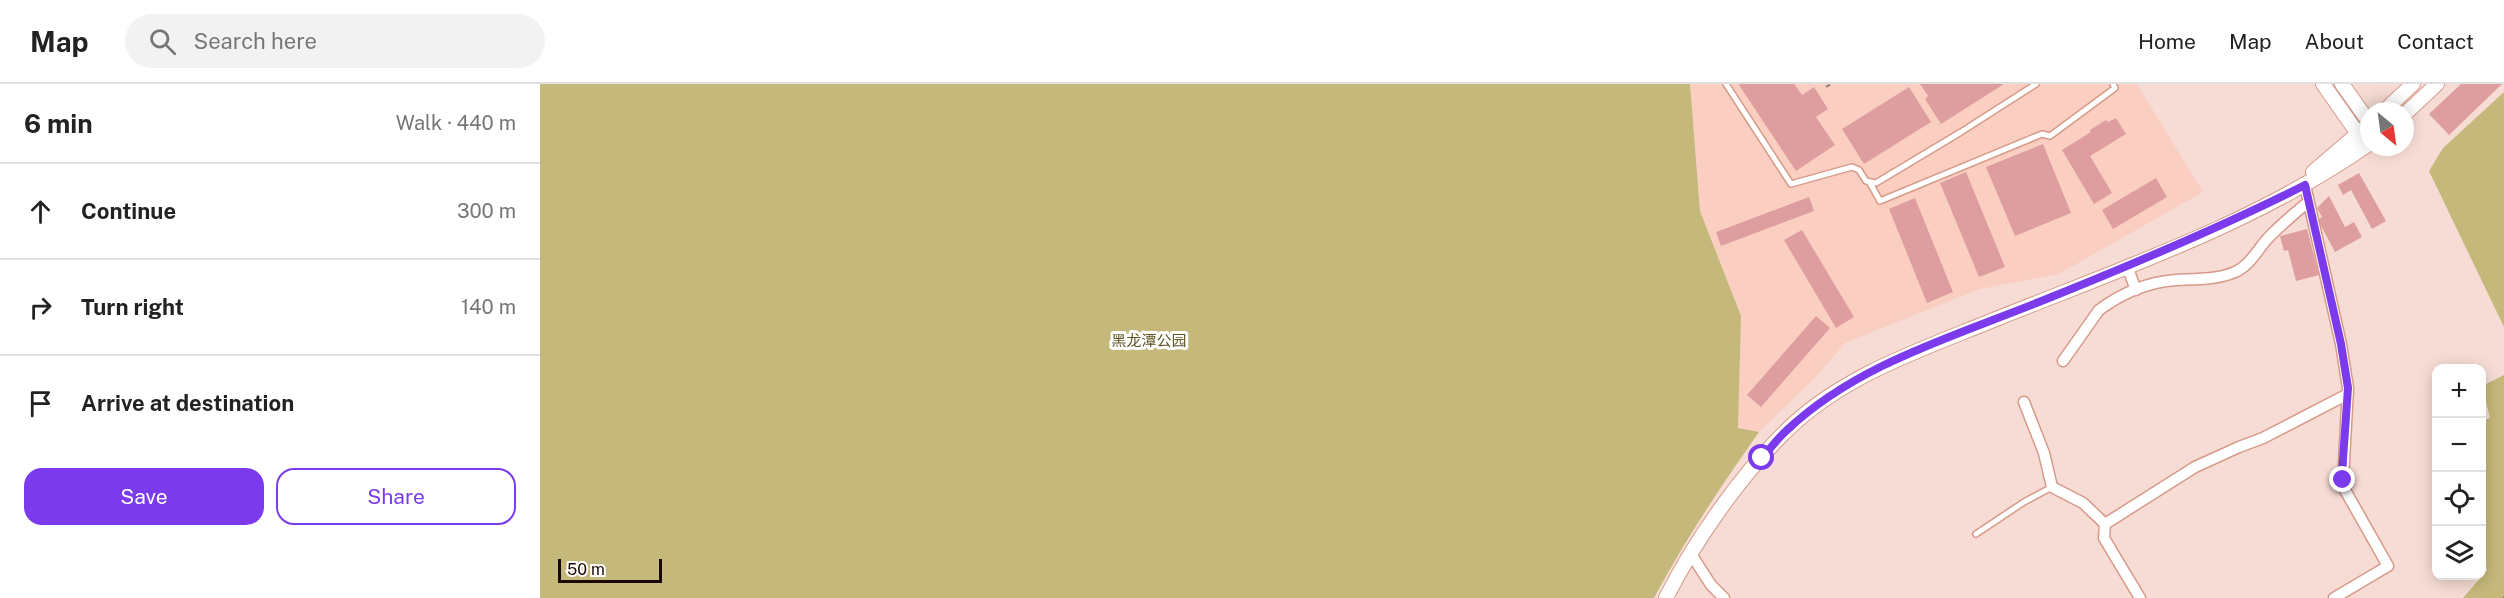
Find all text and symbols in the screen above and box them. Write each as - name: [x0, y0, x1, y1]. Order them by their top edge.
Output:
- search box: [125, 14, 545, 68]
- text: Map: [30, 25, 89, 58]
- icon: search: [146, 25, 179, 58]
- text: Search here: [194, 28, 317, 54]
- text: Home: [2138, 29, 2196, 54]
- text: Map: [2229, 29, 2272, 54]
- text: About: [2305, 29, 2364, 54]
- text: Contact: [2397, 29, 2474, 54]
- north arrow: [2360, 102, 2414, 156]
- text: 6 min: [24, 108, 93, 139]
- text: Walk · 440 m: [396, 111, 516, 135]
- icon: ahead: [24, 195, 57, 228]
- text: Continue: [81, 198, 176, 224]
- text: 300 m: [457, 199, 516, 223]
- icon: right: [24, 291, 57, 324]
- text: Turn right: [81, 294, 184, 320]
- text: 140 m: [461, 295, 516, 319]
- park label: 黑龙潭公园: [1111, 332, 1187, 349]
- map controls: [2432, 364, 2486, 580]
- button: +: [2432, 364, 2486, 418]
- icon: arrive: [24, 387, 57, 420]
- text: Arrive at destination: [81, 390, 294, 416]
- button: −: [2432, 418, 2486, 472]
- route start: [1748, 444, 1774, 470]
- route end: [2329, 466, 2355, 492]
- button: Save: [24, 468, 264, 525]
- button: Share: [276, 468, 516, 525]
- button: locate: [2432, 472, 2486, 526]
- button: layers: [2432, 526, 2486, 580]
- scale bar: [558, 556, 662, 584]
- text: 50 m: [567, 560, 605, 579]

